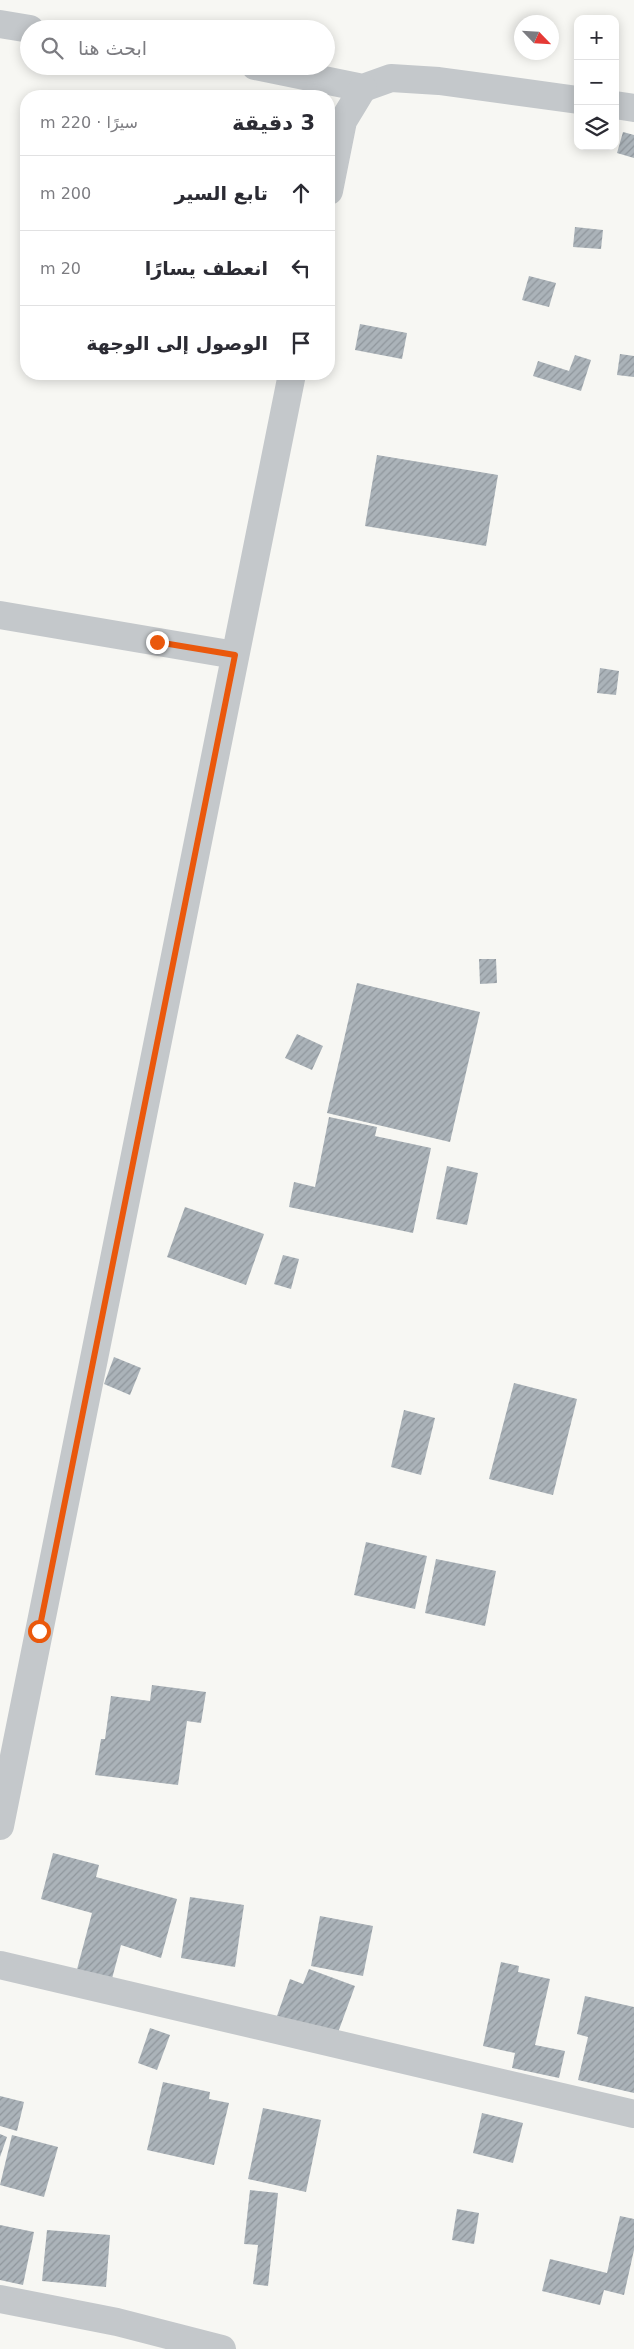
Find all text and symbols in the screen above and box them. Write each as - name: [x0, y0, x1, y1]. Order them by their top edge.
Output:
- north arrow: [514, 15, 559, 60]
- map controls: [574, 15, 619, 150]
- button: +: [574, 15, 619, 60]
- search box: [20, 20, 335, 75]
- icon: search: [38, 34, 66, 62]
- text: ابحث هنا: [78, 37, 147, 59]
- button: −: [574, 60, 619, 105]
- button: layers: [574, 105, 619, 150]
- text: 3 دقيقة: [232, 111, 315, 135]
- text: سيرًا · 220 m: [40, 113, 138, 132]
- icon: ahead: [287, 179, 315, 207]
- text: تابع السير: [174, 182, 268, 204]
- text: 200 m: [40, 184, 91, 203]
- icon: left: [287, 254, 315, 282]
- text: انعطف يسارًا: [145, 257, 268, 279]
- text: 20 m: [40, 259, 81, 278]
- icon: arrive: [287, 329, 315, 357]
- text: الوصول إلى الوجهة: [86, 332, 268, 354]
- route end: [146, 631, 169, 654]
- route start: [28, 1620, 51, 1643]

